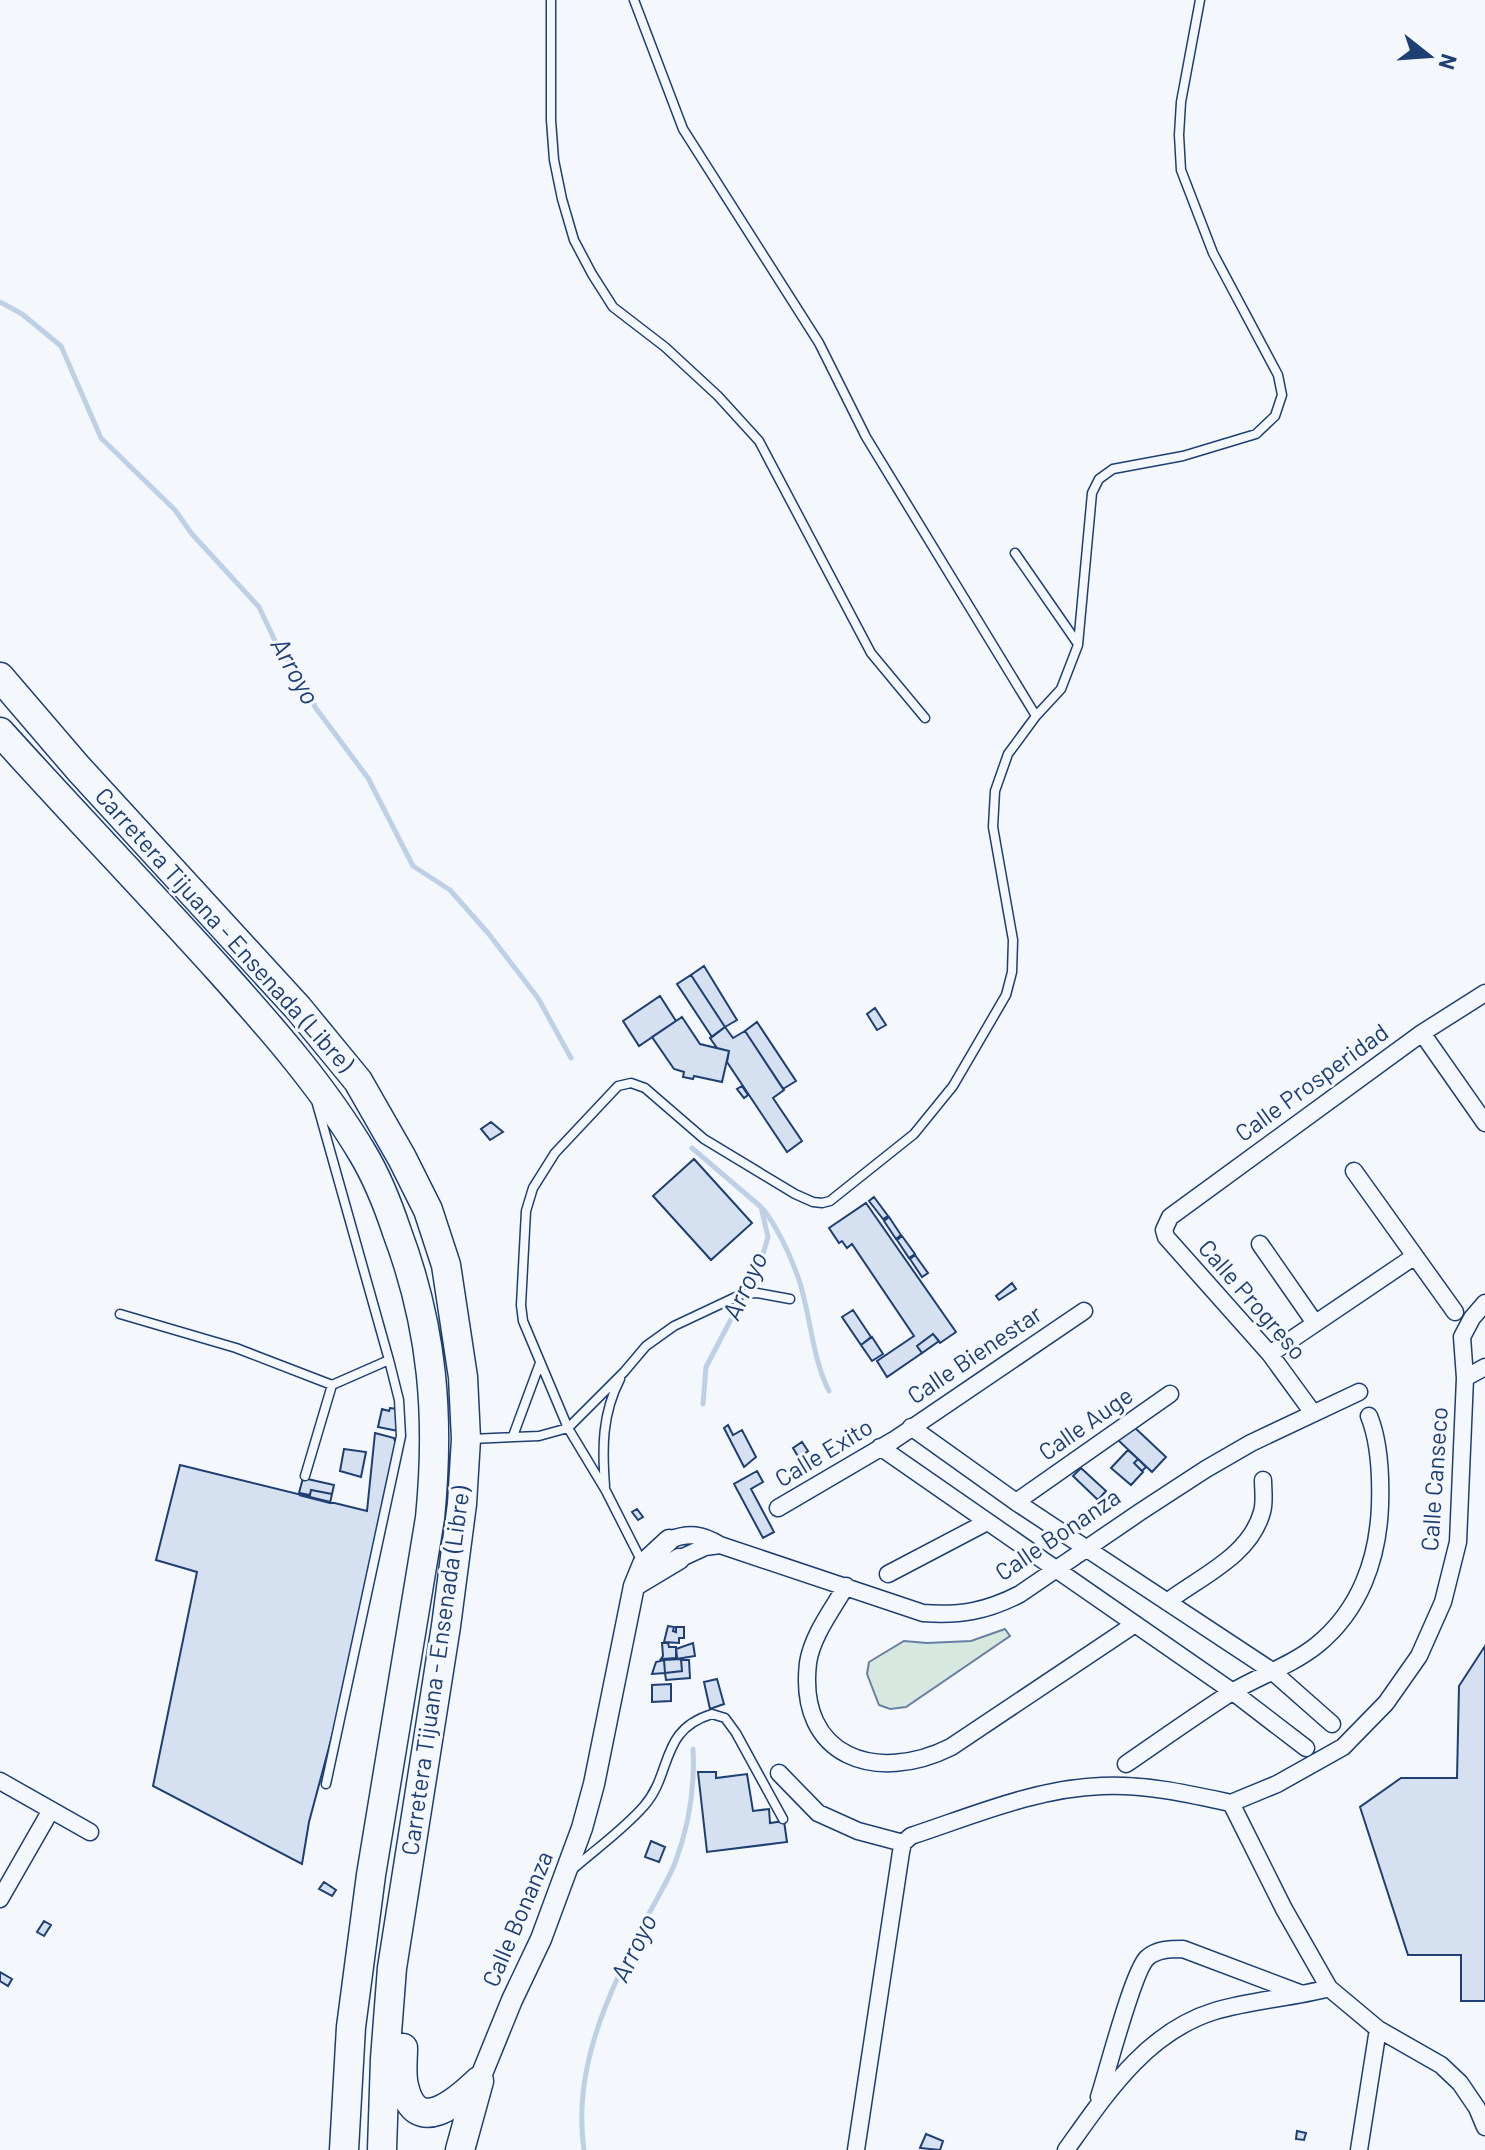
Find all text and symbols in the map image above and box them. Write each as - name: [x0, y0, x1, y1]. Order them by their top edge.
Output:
- north arrow: [1389, 16, 1469, 96]
- text: N: [1435, 51, 1464, 73]
- water label: Arroyo: [265, 631, 327, 709]
- street label: Carretera Tijuana - Ensenada (Libre): [90, 781, 361, 1078]
- street label: Calle Prosperidad: [1229, 1017, 1393, 1147]
- street label: Calle Progreso: [1193, 1233, 1313, 1365]
- water label: Arroyo: [714, 1246, 773, 1324]
- street label: Calle Bienestar: [901, 1298, 1047, 1409]
- street label: Calle Auge: [1032, 1380, 1138, 1466]
- street label: Calle Canseco: [1414, 1406, 1453, 1552]
- street label: Calle Exito: [769, 1411, 877, 1492]
- street label: Calle Bonanza: [989, 1481, 1125, 1586]
- street label: Carretera Tijuana - Ensenada (Libre): [394, 1484, 475, 1857]
- street label: Calle Bonanza: [475, 1846, 558, 1991]
- water label: Arroyo: [603, 1908, 662, 1986]

